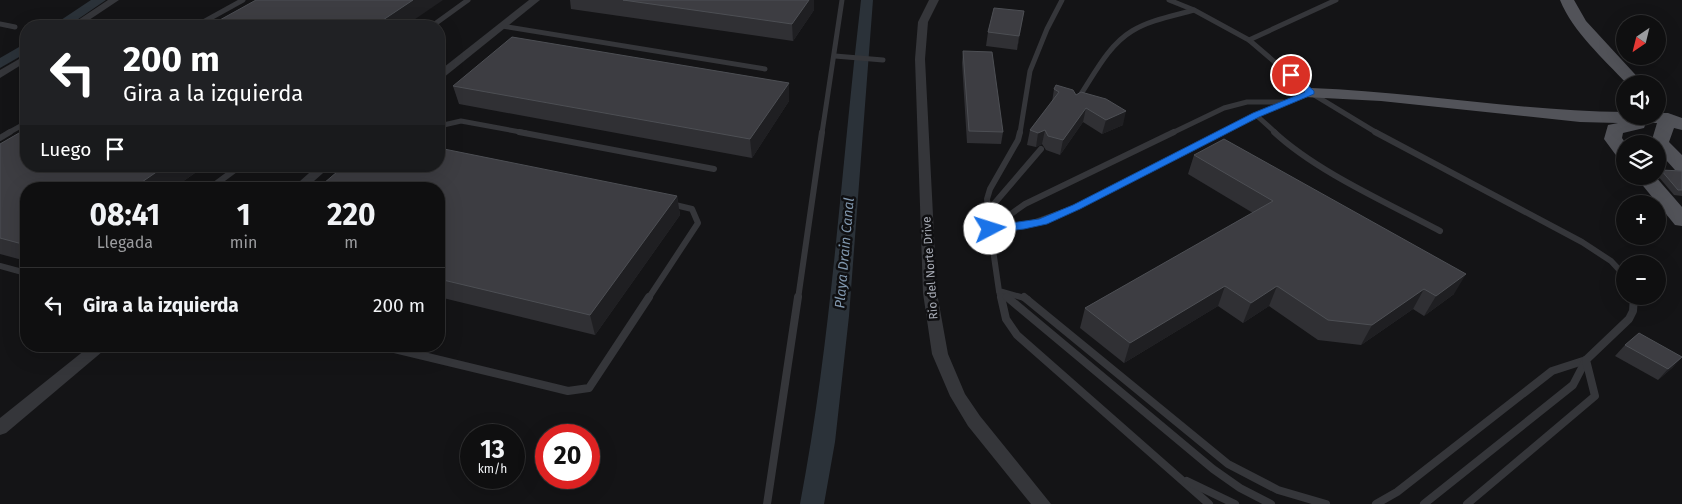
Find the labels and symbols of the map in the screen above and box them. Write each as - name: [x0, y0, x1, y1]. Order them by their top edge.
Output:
- north arrow: [1616, 15, 1666, 65]
- pin: [1270, 54, 1312, 96]
- water label: Playa Drain Canal: [831, 197, 858, 309]
- position arrow: [963, 202, 1015, 254]
- street label: Rio del Norte Drive: [919, 216, 941, 320]
- speed limit sign: 20: [535, 424, 600, 489]

